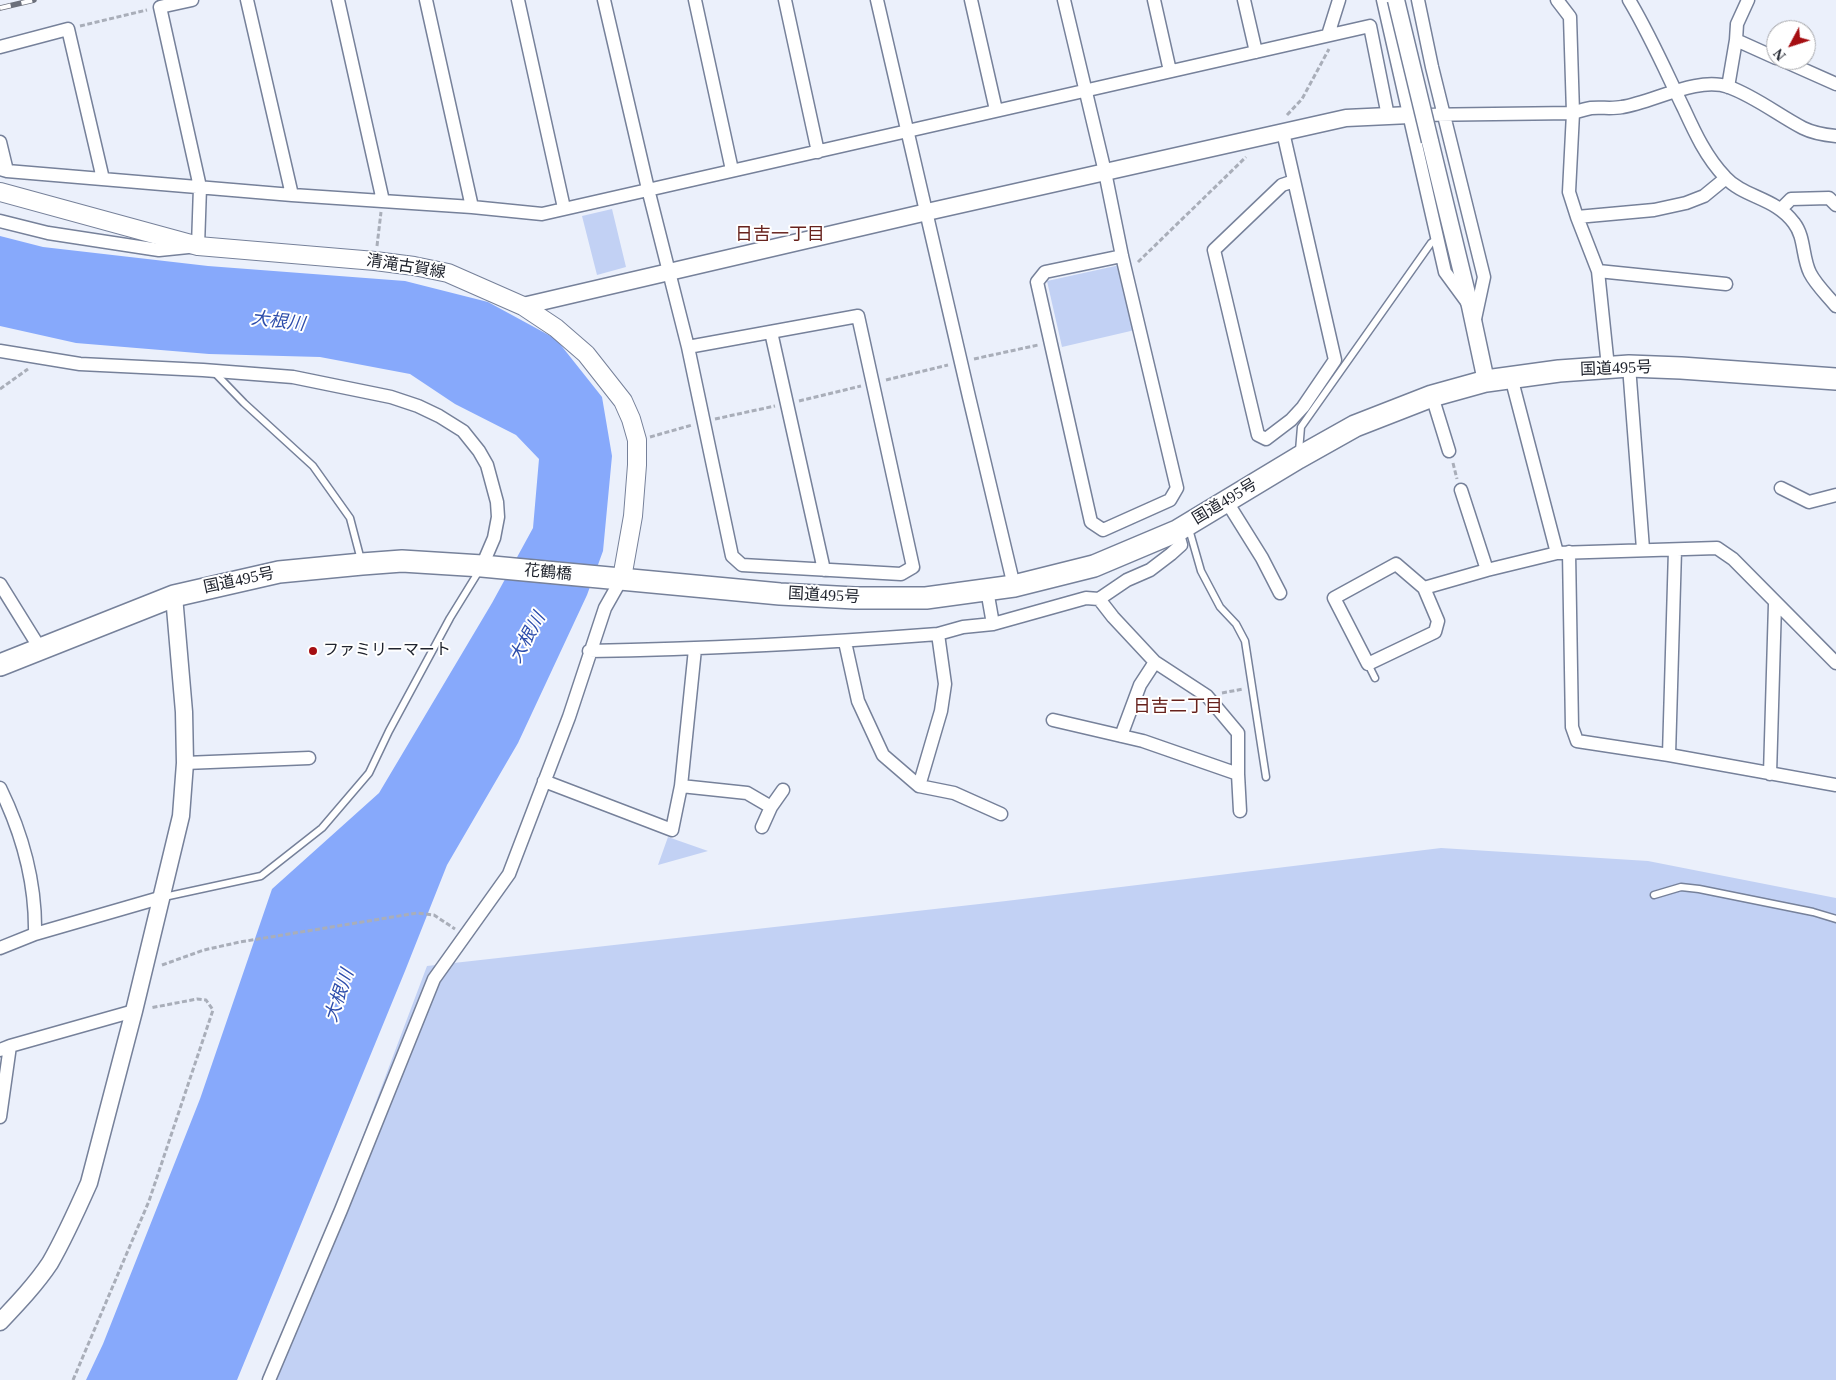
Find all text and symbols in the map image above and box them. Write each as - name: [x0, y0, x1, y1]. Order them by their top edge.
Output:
- north arrow: [1766, 20, 1816, 70]
- text: N: [1771, 46, 1789, 63]
- district label: 日吉一丁目: [735, 224, 825, 246]
- street label: 清滝古賀線: [365, 251, 447, 283]
- water label: 大根川: [250, 308, 306, 336]
- street label: 国道495号: [1580, 358, 1652, 380]
- street label: 国道495号: [1189, 475, 1261, 529]
- street label: 花鶴橋: [523, 561, 573, 585]
- street label: 国道495号: [202, 564, 276, 598]
- street label: 国道495号: [788, 585, 860, 607]
- water label: 大根川: [505, 609, 551, 667]
- place label: ファミリーマート: [323, 641, 451, 661]
- marker: ファミリーマート: [307, 645, 319, 657]
- district label: 日吉二丁目: [1133, 696, 1223, 718]
- water label: 大根川: [321, 967, 359, 1025]

